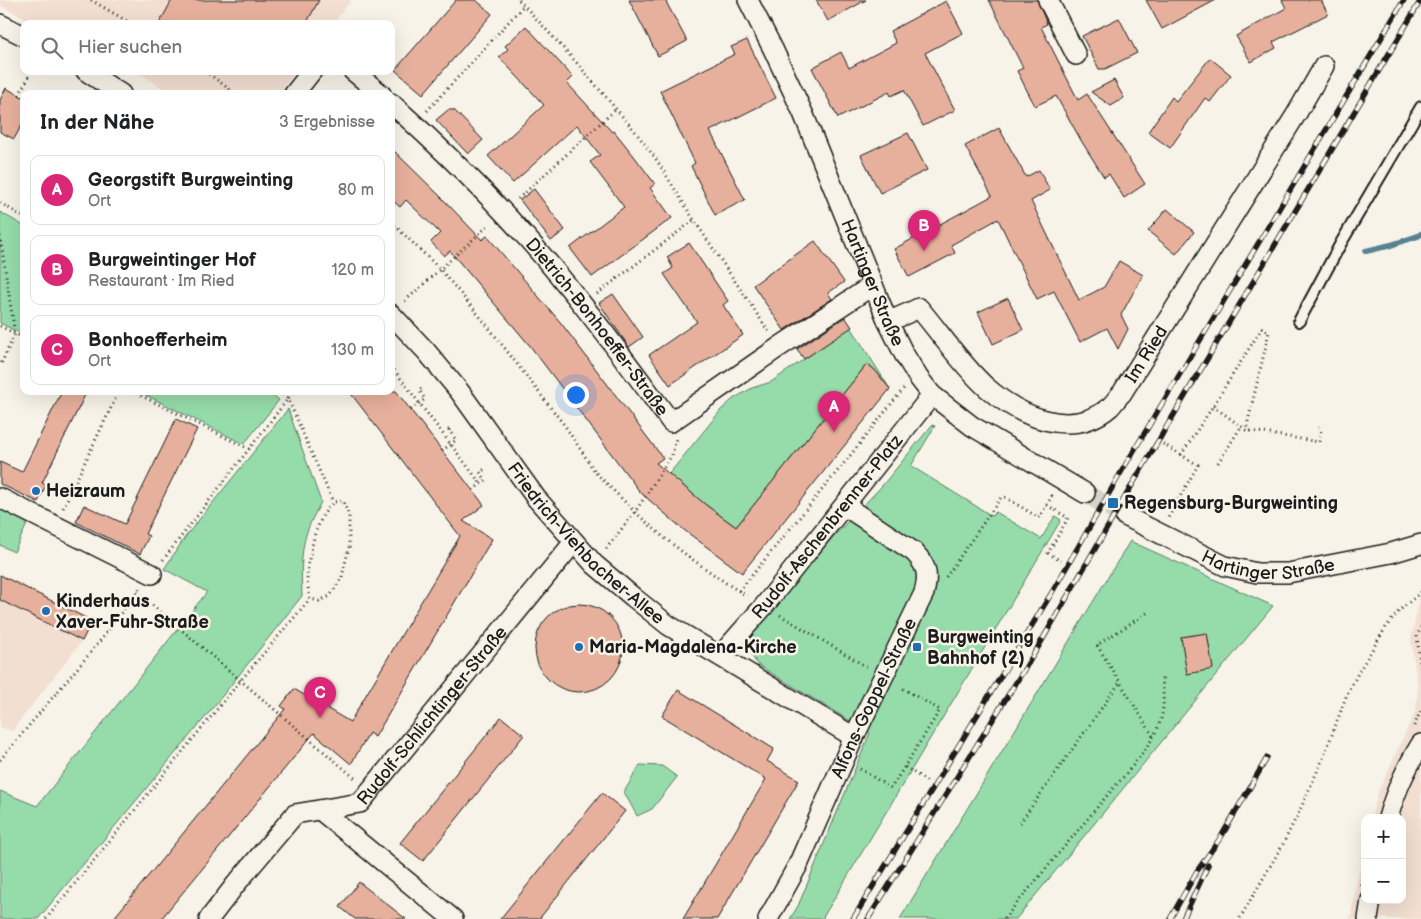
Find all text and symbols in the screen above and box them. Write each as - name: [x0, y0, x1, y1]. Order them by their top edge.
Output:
- search box: [20, 20, 395, 75]
- icon: search: [38, 34, 66, 62]
- text: Hier suchen: [78, 36, 182, 59]
- text: In der Nähe: [40, 110, 154, 135]
- text: 3 Ergebnisse: [279, 113, 375, 132]
- text: Georgstift Burgweinting: [88, 169, 293, 192]
- text: A: [52, 181, 62, 200]
- text: 80 m: [338, 181, 374, 200]
- text: Ort: [88, 192, 111, 211]
- pin: B: [908, 210, 940, 251]
- street label: Hartinger Straße: [837, 216, 909, 350]
- street label: Dietrich-Bonhoeffer-Straße: [521, 234, 673, 420]
- text: Burgweintinger Hof: [88, 249, 256, 272]
- text: B: [51, 261, 63, 280]
- text: 120 m: [331, 261, 374, 280]
- text: Restaurant · Im Ried: [88, 272, 234, 291]
- street label: Im Ried: [1120, 322, 1172, 387]
- text: Bonhoefferheim: [88, 329, 227, 352]
- text: C: [51, 341, 63, 360]
- text: 130 m: [331, 341, 374, 360]
- text: Ort: [88, 352, 111, 371]
- your location: [563, 382, 589, 408]
- pin: A: [818, 391, 850, 432]
- street label: Rudolf-Aschenbrenner-Platz: [747, 430, 907, 623]
- street label: Friedrich-Viehbacher-Allee: [503, 458, 669, 629]
- place label: Heizraum: [46, 481, 125, 502]
- marker: Heizraum: [30, 485, 42, 497]
- place label: Regensburg-Burgweinting: [1124, 493, 1338, 514]
- marker: Regensburg-Burgweinting: [1106, 496, 1120, 510]
- street label: Hartinger Straße: [1198, 546, 1337, 584]
- place label: Kinderhaus Xaver-Fuhr-Straße: [56, 591, 209, 633]
- marker: Kinderhaus Xaver-Fuhr-Straße: [40, 605, 52, 617]
- street label: Alfons-Goppel-Straße: [827, 614, 921, 782]
- street label: Rudolf-Schlichtinger-Straße: [352, 622, 511, 809]
- place label: Burgweinting Bahnhof (2): [927, 627, 1034, 669]
- place label: Maria-Magdalena-Kirche: [589, 637, 797, 658]
- marker: Maria-Magdalena-Kirche: [573, 641, 585, 653]
- marker: Burgweinting Bahnhof (2): [911, 641, 923, 653]
- pin: C: [304, 677, 336, 718]
- map controls: [1361, 814, 1406, 904]
- button: +: [1361, 814, 1406, 859]
- button: −: [1361, 859, 1406, 904]

